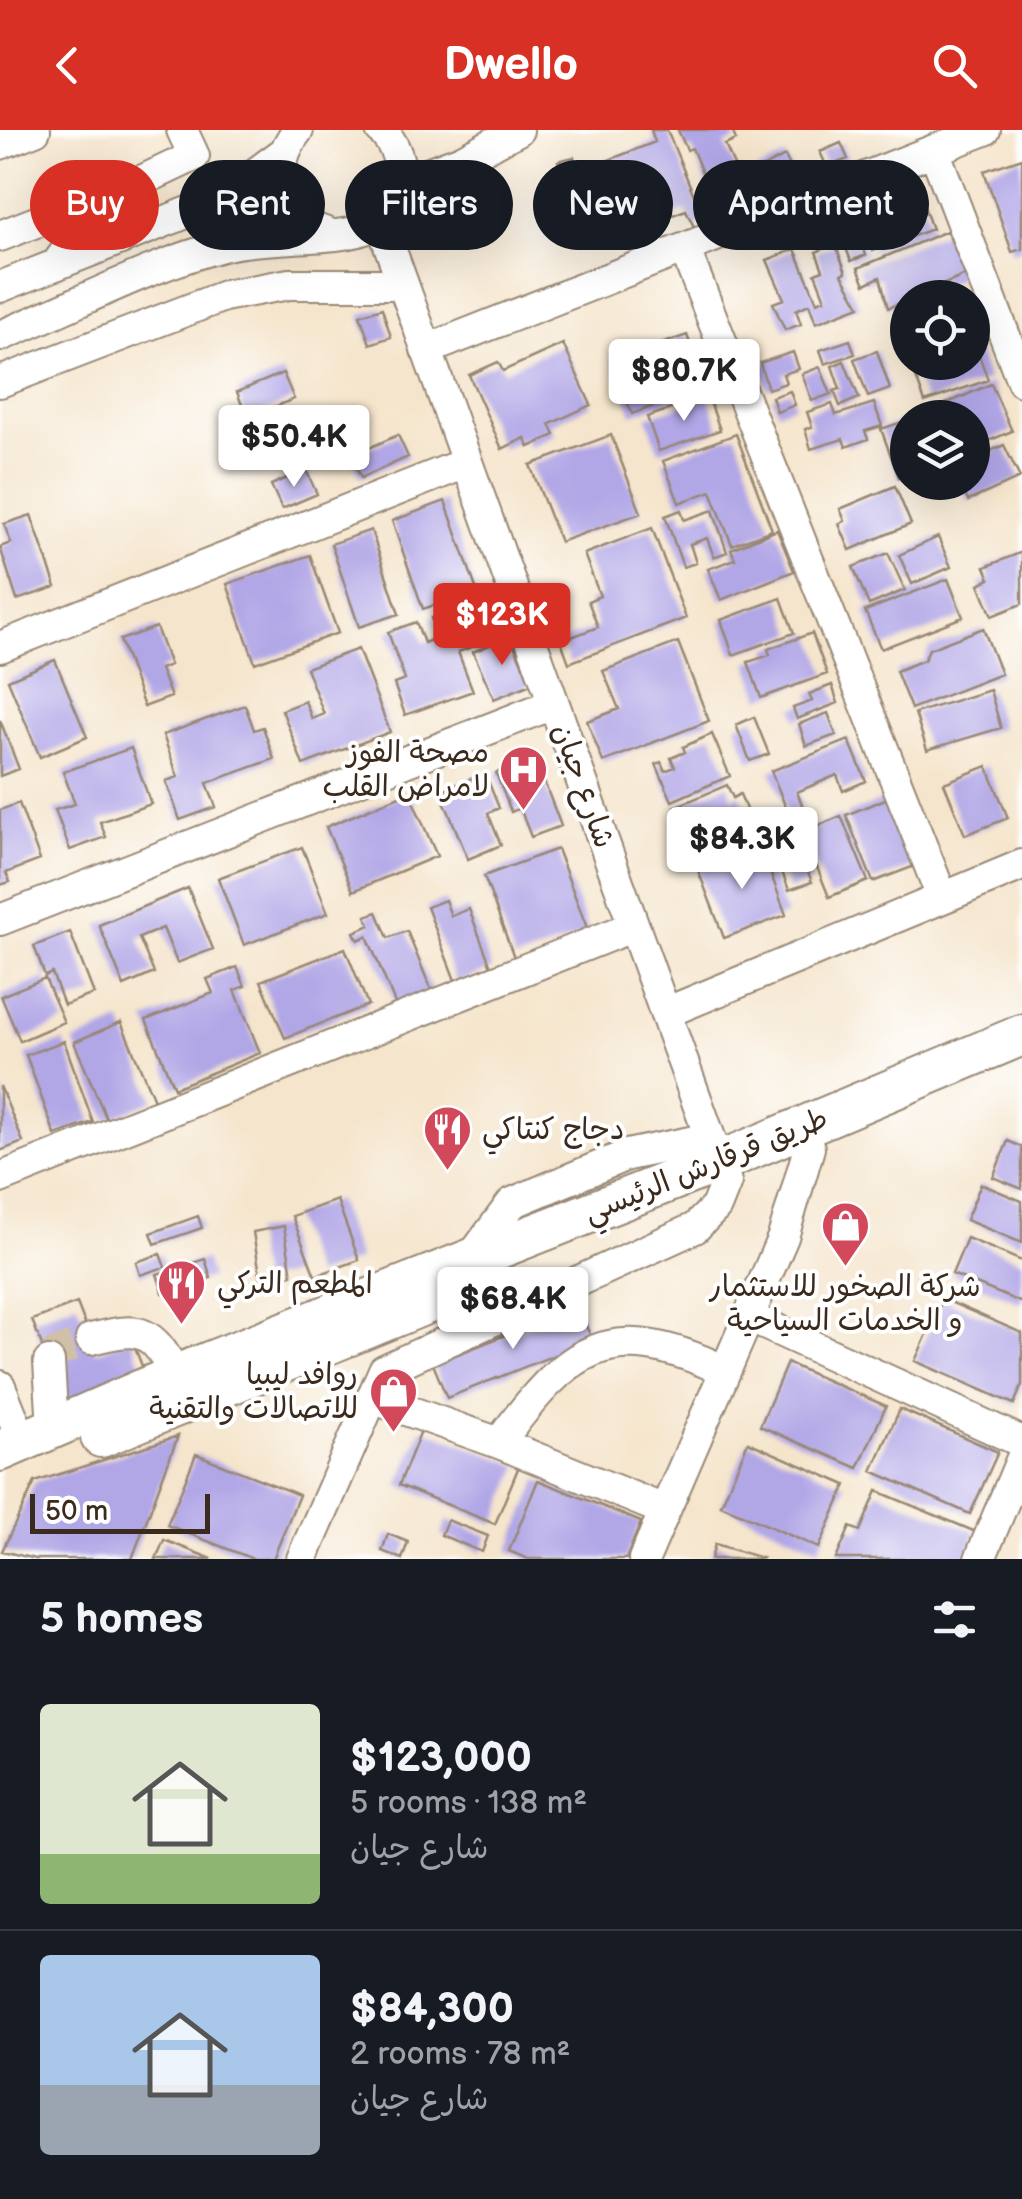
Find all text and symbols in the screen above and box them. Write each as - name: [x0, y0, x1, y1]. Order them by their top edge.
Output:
- icon: back: [40, 38, 95, 93]
- text: Dwello: [444, 38, 578, 93]
- icon: search: [927, 38, 982, 93]
- chip: Buy: [30, 160, 159, 250]
- chip: Rent: [179, 160, 325, 250]
- chip: Filters: [345, 160, 513, 250]
- chip: New: [533, 160, 673, 250]
- chip: Apartment: [693, 160, 929, 250]
- map controls: [890, 280, 990, 500]
- button: locate: [890, 280, 990, 380]
- pin: $80.7K: [603, 339, 765, 424]
- text: $80.7K: [631, 352, 737, 391]
- button: layers: [890, 400, 990, 500]
- pin: $50.4K: [213, 405, 375, 490]
- text: $50.4K: [240, 418, 348, 457]
- pin: $123K: [432, 583, 572, 668]
- text: $123K: [455, 596, 549, 635]
- street label: شارع جيان: [542, 719, 622, 854]
- place label: مصحة الفوز لامراض القلب: [322, 735, 489, 805]
- hospital icon: مصحة الفوز لامراض القلب: [498, 744, 550, 812]
- pin: $84.3K: [661, 807, 823, 892]
- text: $84.3K: [689, 820, 795, 859]
- street label: طريق قرقارش الرئيسي: [579, 1101, 836, 1238]
- restaurant icon: دجاج كنتاكي: [421, 1104, 473, 1172]
- place label: دجاج كنتاكي: [482, 1112, 625, 1155]
- shop icon: شركة الصخور للاستثمار و الخدمات السياحية: [819, 1200, 871, 1268]
- restaurant icon: المطعم التركي: [156, 1258, 208, 1326]
- place label: المطعم التركي: [217, 1266, 373, 1309]
- pin: $68.4K: [432, 1267, 594, 1352]
- place label: شركة الصخور للاستثمار و الخدمات السياحية: [708, 1269, 981, 1339]
- text: $68.4K: [459, 1280, 567, 1319]
- place label: روافد ليبيا للاتصالات والتقنية: [149, 1357, 358, 1427]
- shop icon: روافد ليبيا للاتصالات والتقنية: [367, 1366, 419, 1434]
- scale bar: [30, 1489, 210, 1534]
- text: 50 m: [45, 1495, 108, 1528]
- icon: filters: [927, 1592, 982, 1647]
- text: 5 homes: [40, 1594, 203, 1645]
- text: $123,000: [350, 1733, 532, 1784]
- icon: home: [120, 1744, 240, 1864]
- text: 5 rooms · 138 m²: [350, 1784, 587, 1823]
- text: شارع جيان: [350, 1829, 489, 1868]
- text: $84,300: [350, 1984, 514, 2035]
- icon: home: [120, 1995, 240, 2115]
- text: 2 rooms · 78 m²: [350, 2035, 570, 2074]
- text: شارع جيان: [350, 2080, 489, 2119]

